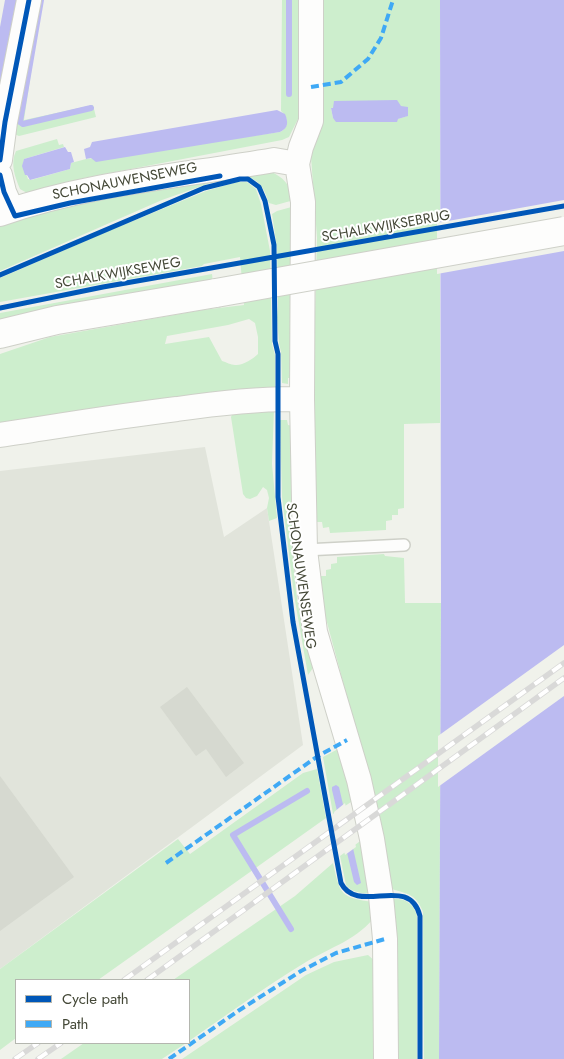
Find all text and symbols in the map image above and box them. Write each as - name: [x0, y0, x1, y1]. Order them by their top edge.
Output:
- street label: SCHONAUWENSEWEG: [51, 160, 199, 204]
- street label: SCHALKWIJKSEBRUG: [320, 207, 452, 247]
- street label: SCHALKWIJKSEWEG: [54, 255, 182, 293]
- street label: SCHONAUWENSEWEG: [281, 502, 319, 650]
- legend: [15, 979, 190, 1044]
- text: Cycle path: [62, 988, 129, 1010]
- text: Path: [62, 1013, 88, 1035]

